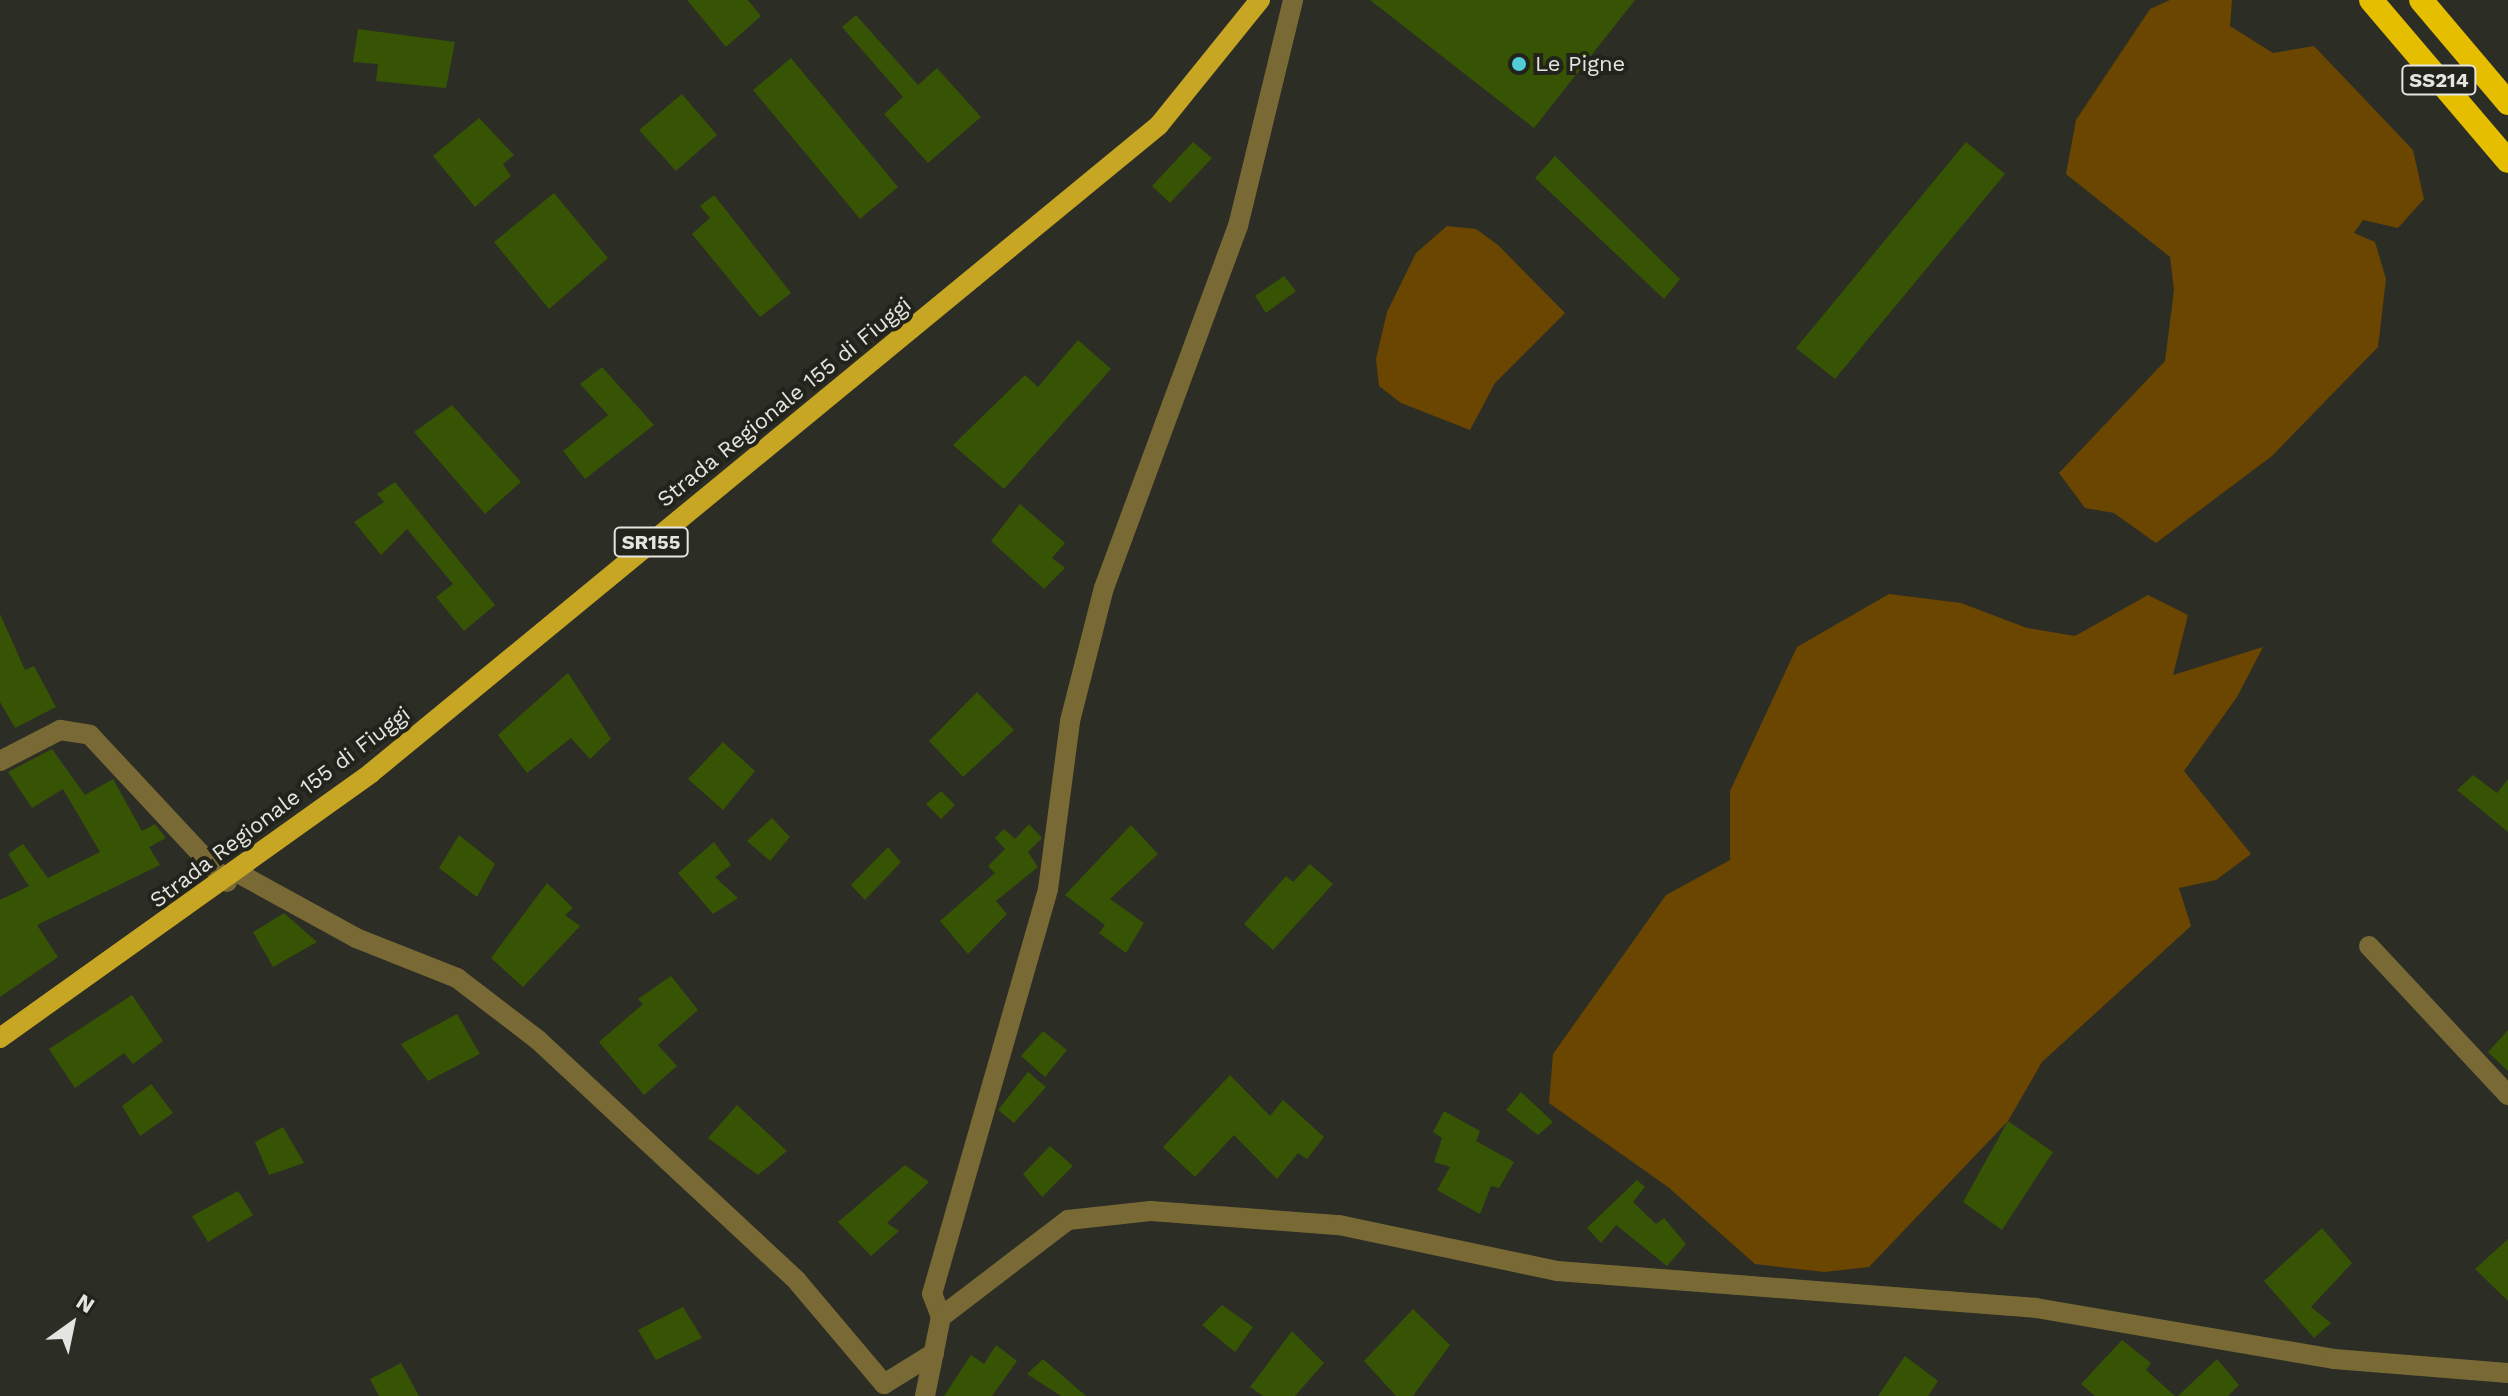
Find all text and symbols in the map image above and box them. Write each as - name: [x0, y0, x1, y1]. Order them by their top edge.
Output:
- place label: Le Pigne: [1535, 51, 1625, 77]
- marker: Le Pigne: [1510, 55, 1528, 73]
- road number: SS214: [2401, 64, 2477, 96]
- street label: Strada Regionale 155 di Fiuggi: [651, 291, 917, 513]
- road number: SR155: [613, 526, 689, 558]
- street label: Strada Regionale 155 di Fiuggi: [144, 700, 416, 914]
- north arrow: [32, 1284, 112, 1364]
- text: N: [72, 1289, 99, 1318]

